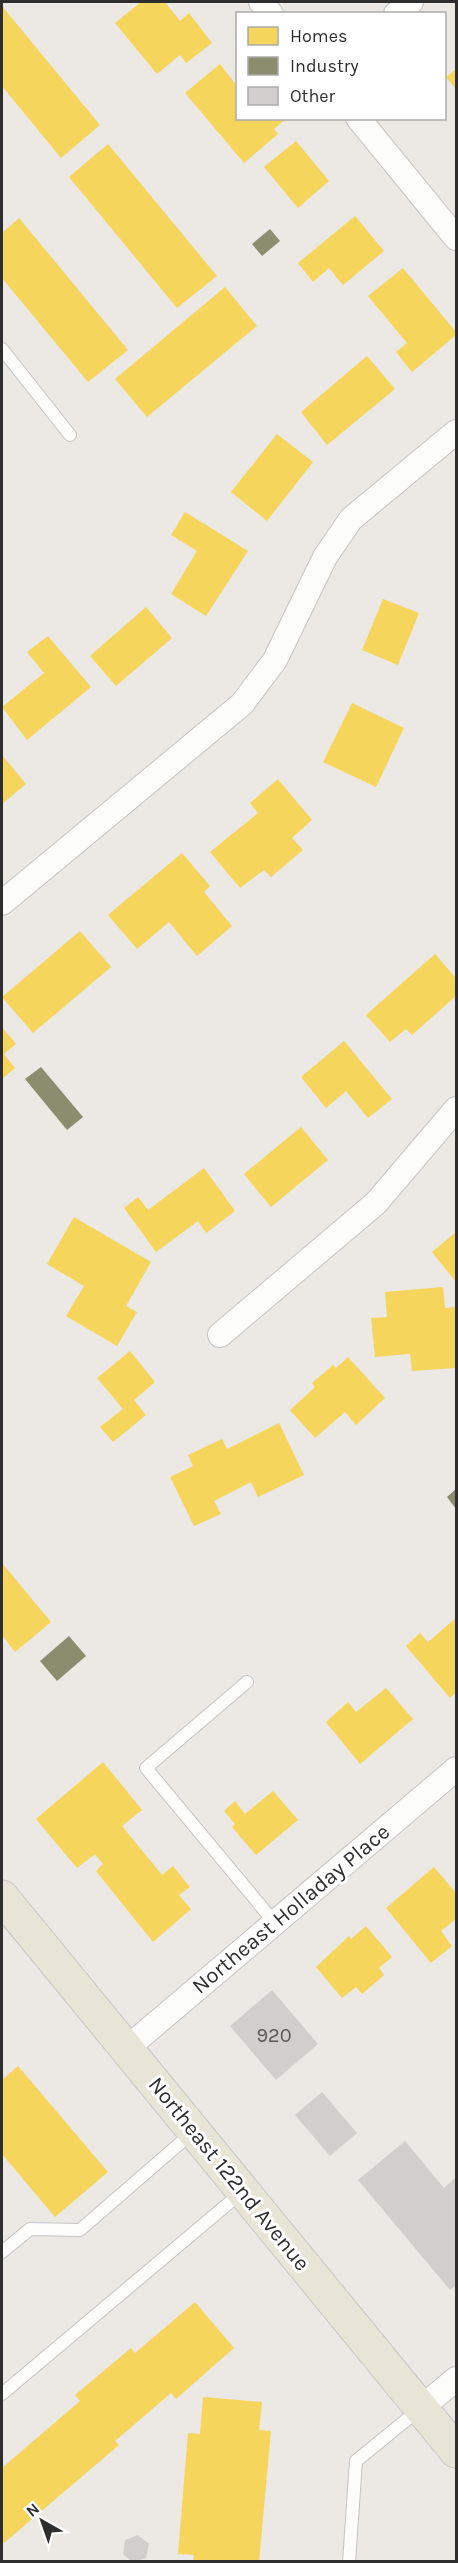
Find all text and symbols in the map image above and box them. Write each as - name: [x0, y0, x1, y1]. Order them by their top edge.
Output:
- legend: [236, 12, 446, 120]
- text: Homes: [290, 25, 347, 47]
- text: Industry: [290, 55, 359, 77]
- text: Other: [290, 85, 335, 107]
- street label: Northeast Holladay Place: [187, 1819, 395, 1999]
- house number: 920: [256, 2024, 292, 2047]
- street label: Northeast 122nd Avenue: [143, 2072, 315, 2276]
- north arrow: [12, 2491, 72, 2551]
- text: N: [22, 2499, 43, 2521]

